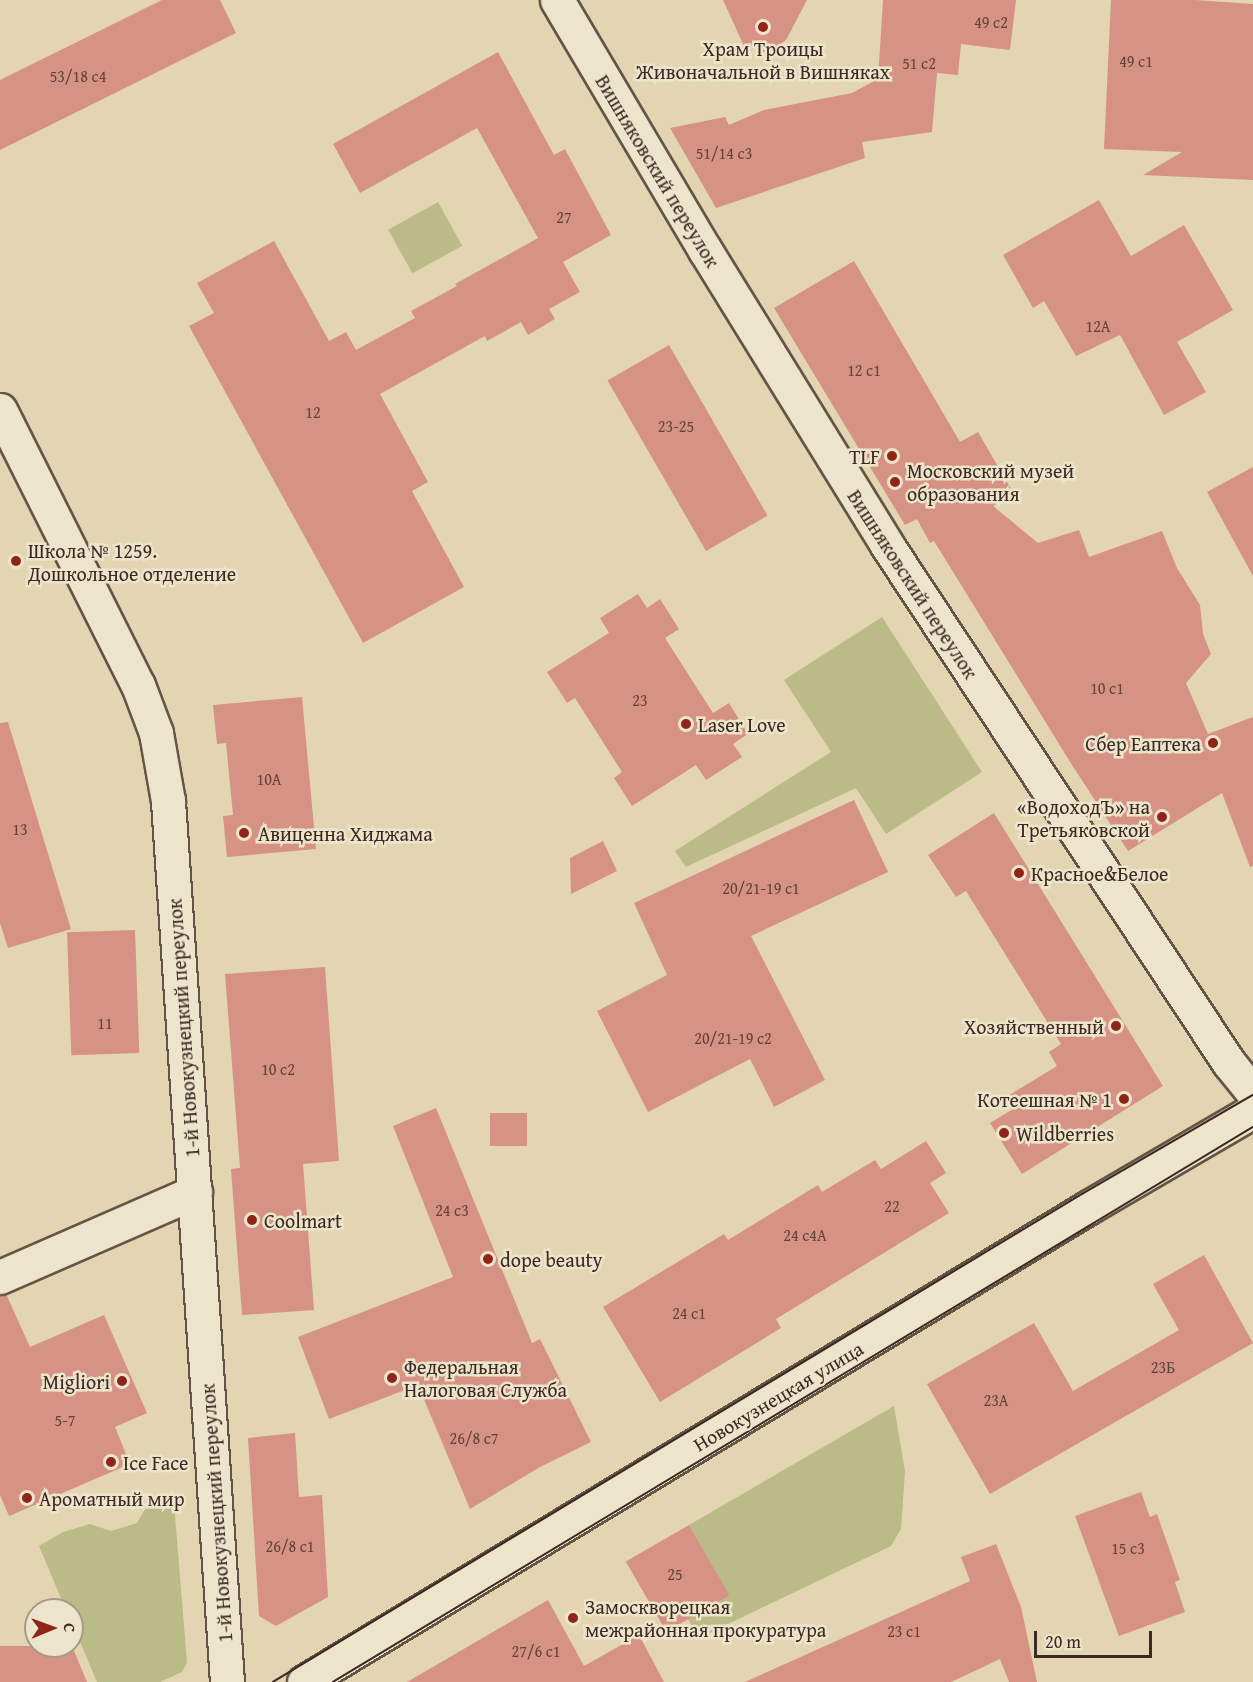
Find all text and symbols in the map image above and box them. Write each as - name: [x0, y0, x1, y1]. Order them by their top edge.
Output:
- house number: 49 c2: [974, 12, 1008, 32]
- marker: Храм Троицы Живоначальной в Вишняках: [756, 20, 770, 34]
- place label: Храм Троицы Живоначальной в Вишняках: [636, 36, 890, 83]
- house number: 49 с1: [1119, 51, 1153, 71]
- house number: 51 с2: [902, 53, 936, 73]
- house number: 53/18 с4: [50, 66, 106, 86]
- street label: Вишняковский переулок: [591, 70, 725, 272]
- house number: 51/14 с3: [696, 143, 752, 163]
- house number: 27: [556, 207, 572, 227]
- house number: 12А: [1085, 316, 1111, 336]
- house number: 12 с1: [847, 360, 881, 380]
- house number: 12: [305, 402, 321, 422]
- house number: 23-25: [658, 416, 694, 436]
- place label: TLF: [849, 444, 880, 468]
- marker: TLF: [885, 449, 899, 463]
- place label: Московский музей образования: [907, 458, 1074, 505]
- marker: Московский музей образования: [888, 475, 902, 489]
- street label: Вишняковский переулок: [843, 485, 983, 683]
- place label: Школа № 1259. Дошкольное отделение: [28, 538, 236, 585]
- marker: Школа № 1259. Дошкольное отделение: [9, 554, 23, 568]
- house number: 10 с1: [1090, 678, 1124, 698]
- house number: 23: [632, 690, 648, 710]
- place label: Laser Love: [698, 712, 786, 736]
- marker: Laser Love: [679, 717, 693, 731]
- place label: Сбер Еаптека: [1085, 731, 1201, 755]
- marker: Сбер Еаптека: [1206, 736, 1220, 750]
- house number: 10А: [256, 769, 282, 789]
- place label: «ВодоходЪ» на Третьяковской: [1017, 794, 1150, 841]
- marker: «ВодоходЪ» на Третьяковской: [1155, 810, 1169, 824]
- house number: 13: [12, 819, 28, 839]
- place label: Авиценна Хиджама: [258, 821, 433, 845]
- marker: Авиценна Хиджама: [235, 824, 253, 842]
- place label: Красное&Белое: [1031, 861, 1168, 885]
- marker: Красное&Белое: [1012, 866, 1026, 880]
- house number: 20/21-19 с1: [722, 878, 800, 898]
- street label: 1-й Новокузнецкий переулок: [162, 898, 204, 1158]
- house number: 11: [97, 1013, 113, 1033]
- place label: Хозяйственный: [964, 1014, 1104, 1038]
- marker: Хозяйственный: [1109, 1019, 1123, 1033]
- house number: 20/21-19 с2: [694, 1028, 772, 1048]
- house number: 10 с2: [261, 1059, 295, 1079]
- place label: Котеешная № 1: [977, 1087, 1112, 1111]
- marker: Котеешная № 1: [1117, 1092, 1131, 1106]
- place label: Wildberries: [1016, 1121, 1114, 1145]
- marker: Wildberries: [997, 1126, 1011, 1140]
- house number: 22: [884, 1196, 900, 1216]
- house number: 24 с3: [435, 1200, 469, 1220]
- place label: Coolmart: [264, 1208, 342, 1232]
- marker: Coolmart: [245, 1213, 259, 1227]
- house number: 24 с4А: [783, 1225, 827, 1245]
- place label: dope beauty: [500, 1247, 602, 1271]
- marker: dope beauty: [481, 1252, 495, 1266]
- house number: 24 с1: [672, 1303, 706, 1323]
- street label: Новокузнецкая улица: [689, 1336, 867, 1456]
- place label: Федеральная Налоговая Служба: [404, 1354, 567, 1401]
- house number: 23Б: [1151, 1357, 1175, 1377]
- place label: Migliori: [43, 1369, 110, 1393]
- marker: Федеральная Налоговая Служба: [385, 1371, 399, 1385]
- marker: Migliori: [115, 1374, 129, 1388]
- street label: 1-й Новокузнецкий переулок: [195, 1383, 237, 1643]
- house number: 23А: [983, 1390, 1009, 1410]
- house number: 5-7: [55, 1410, 75, 1430]
- house number: 26/8 с7: [450, 1428, 498, 1448]
- place label: Ice Face: [123, 1450, 188, 1474]
- marker: Ice Face: [104, 1455, 118, 1469]
- place label: Ароматный мир: [39, 1486, 184, 1510]
- marker: Ароматный мир: [20, 1491, 34, 1505]
- house number: 26/8 с1: [266, 1536, 314, 1556]
- house number: 15 с3: [1111, 1538, 1145, 1558]
- house number: 25: [667, 1564, 683, 1584]
- place label: Замоскворецкая межрайонная прокуратура: [585, 1594, 826, 1641]
- north arrow: [24, 1598, 84, 1658]
- marker: Замоскворецкая межрайонная прокуратура: [566, 1611, 580, 1625]
- scale bar: [1037, 1619, 1156, 1657]
- house number: 23 с1: [887, 1621, 921, 1641]
- text: С: [58, 1623, 82, 1632]
- text: 20 m: [1045, 1628, 1081, 1655]
- house number: 27/6 с1: [512, 1641, 560, 1661]

